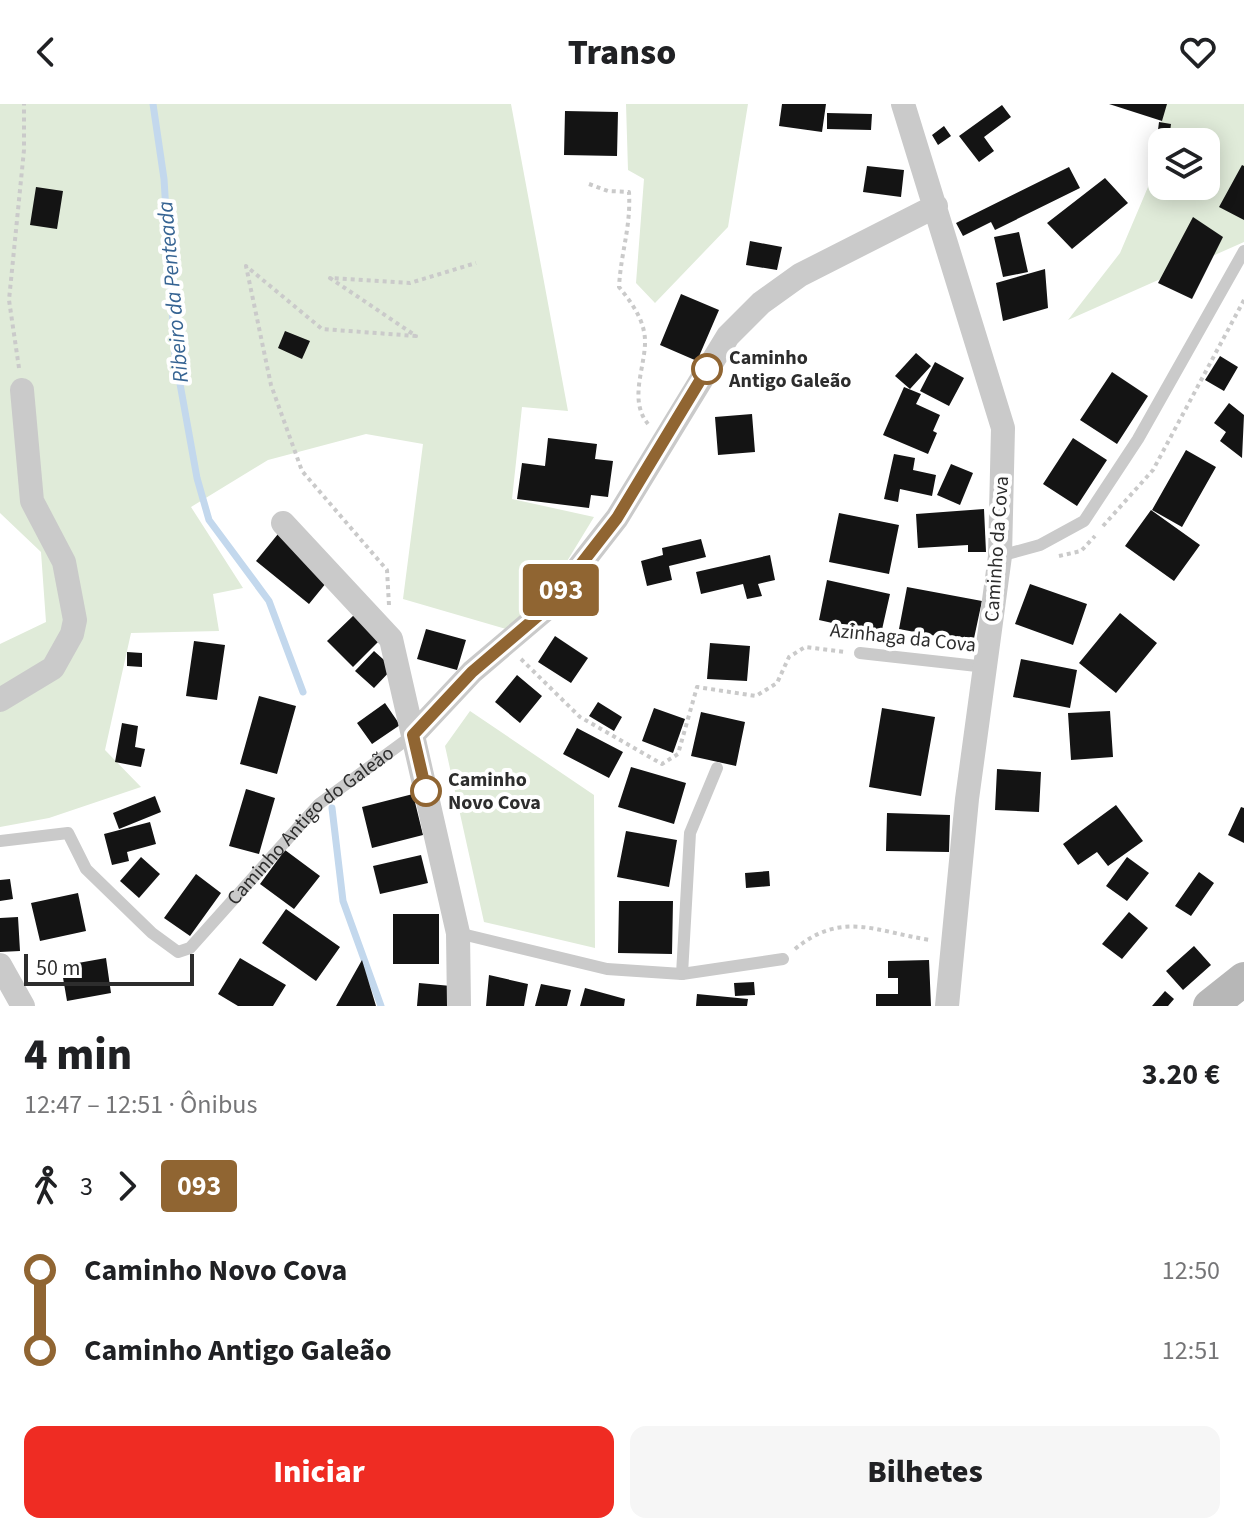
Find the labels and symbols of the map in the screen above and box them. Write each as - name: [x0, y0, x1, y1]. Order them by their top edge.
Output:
- water label: Ribeiro da Penteada: [149, 199, 197, 384]
- place label: Caminho Antigo Galeão: [728, 344, 851, 395]
- marker: Caminho Antigo Galeão: [692, 354, 722, 384]
- street label: Caminho da Cova: [978, 475, 1016, 623]
- line badge: 093: [515, 564, 607, 616]
- street label: Azinhaga da Cova: [829, 616, 977, 660]
- street label: Caminho Antigo do Galeão: [221, 739, 400, 912]
- place label: Caminho Novo Cova: [448, 766, 541, 817]
- marker: Caminho Novo Cova: [411, 776, 441, 806]
- scale bar: [24, 950, 194, 986]

